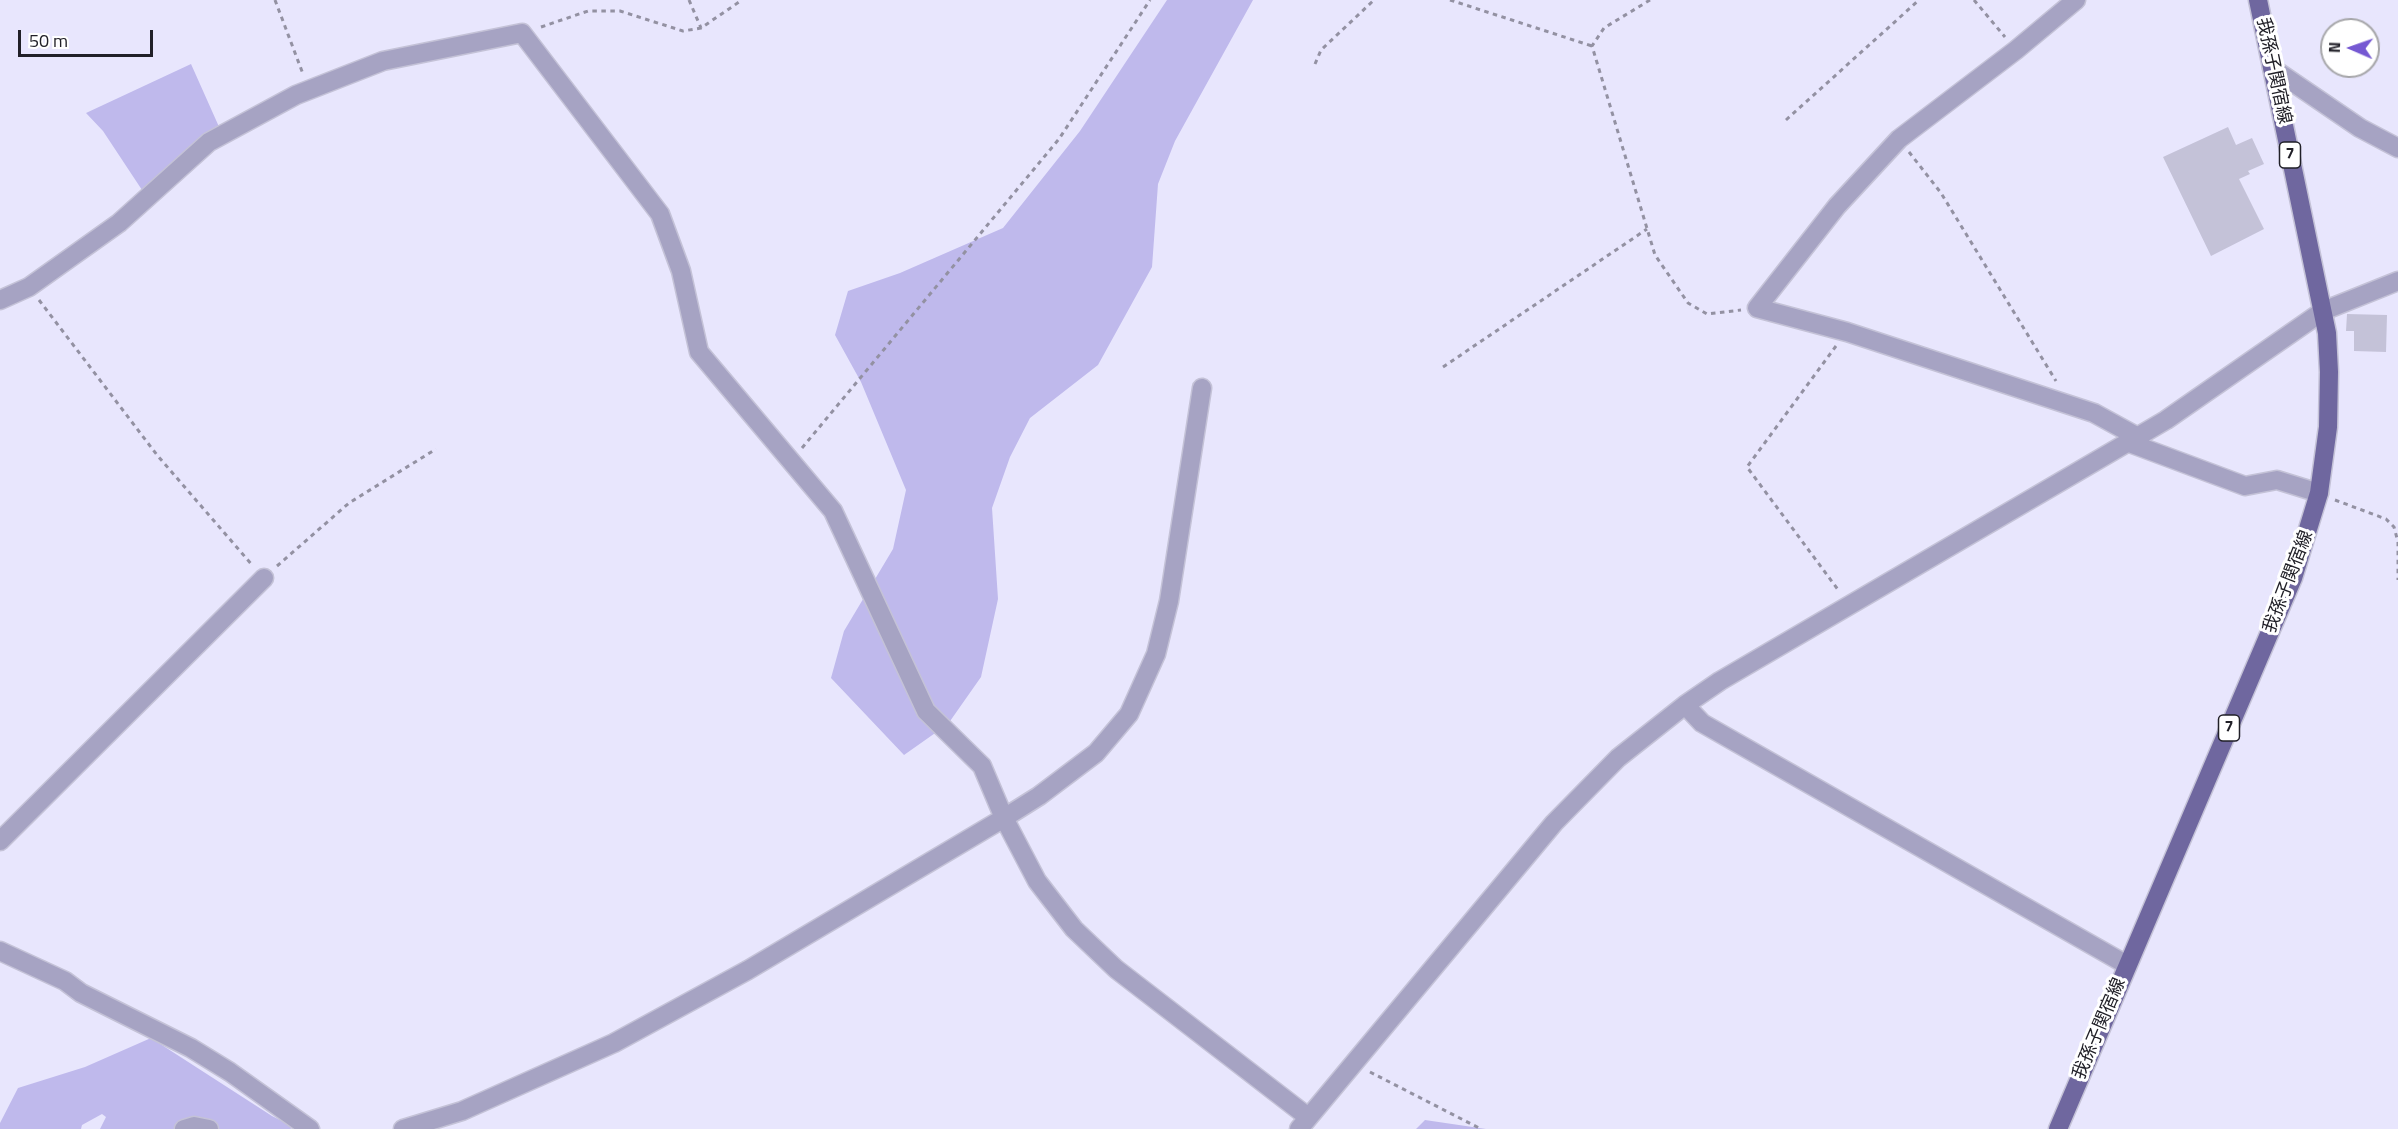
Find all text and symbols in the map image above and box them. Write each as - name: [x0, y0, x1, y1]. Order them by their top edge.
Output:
- street label: 我孫子関宿線: [2251, 16, 2295, 126]
- scale bar: [21, 18, 156, 56]
- north arrow: [2320, 18, 2380, 78]
- text: 50 m: [29, 27, 68, 54]
- text: N: [2322, 41, 2346, 53]
- road number: 7: [2280, 142, 2300, 168]
- street label: 我孫子関宿線: [2260, 528, 2318, 636]
- road number: 7: [2218, 715, 2240, 741]
- street label: 我孫子関宿線: [2069, 975, 2131, 1083]

